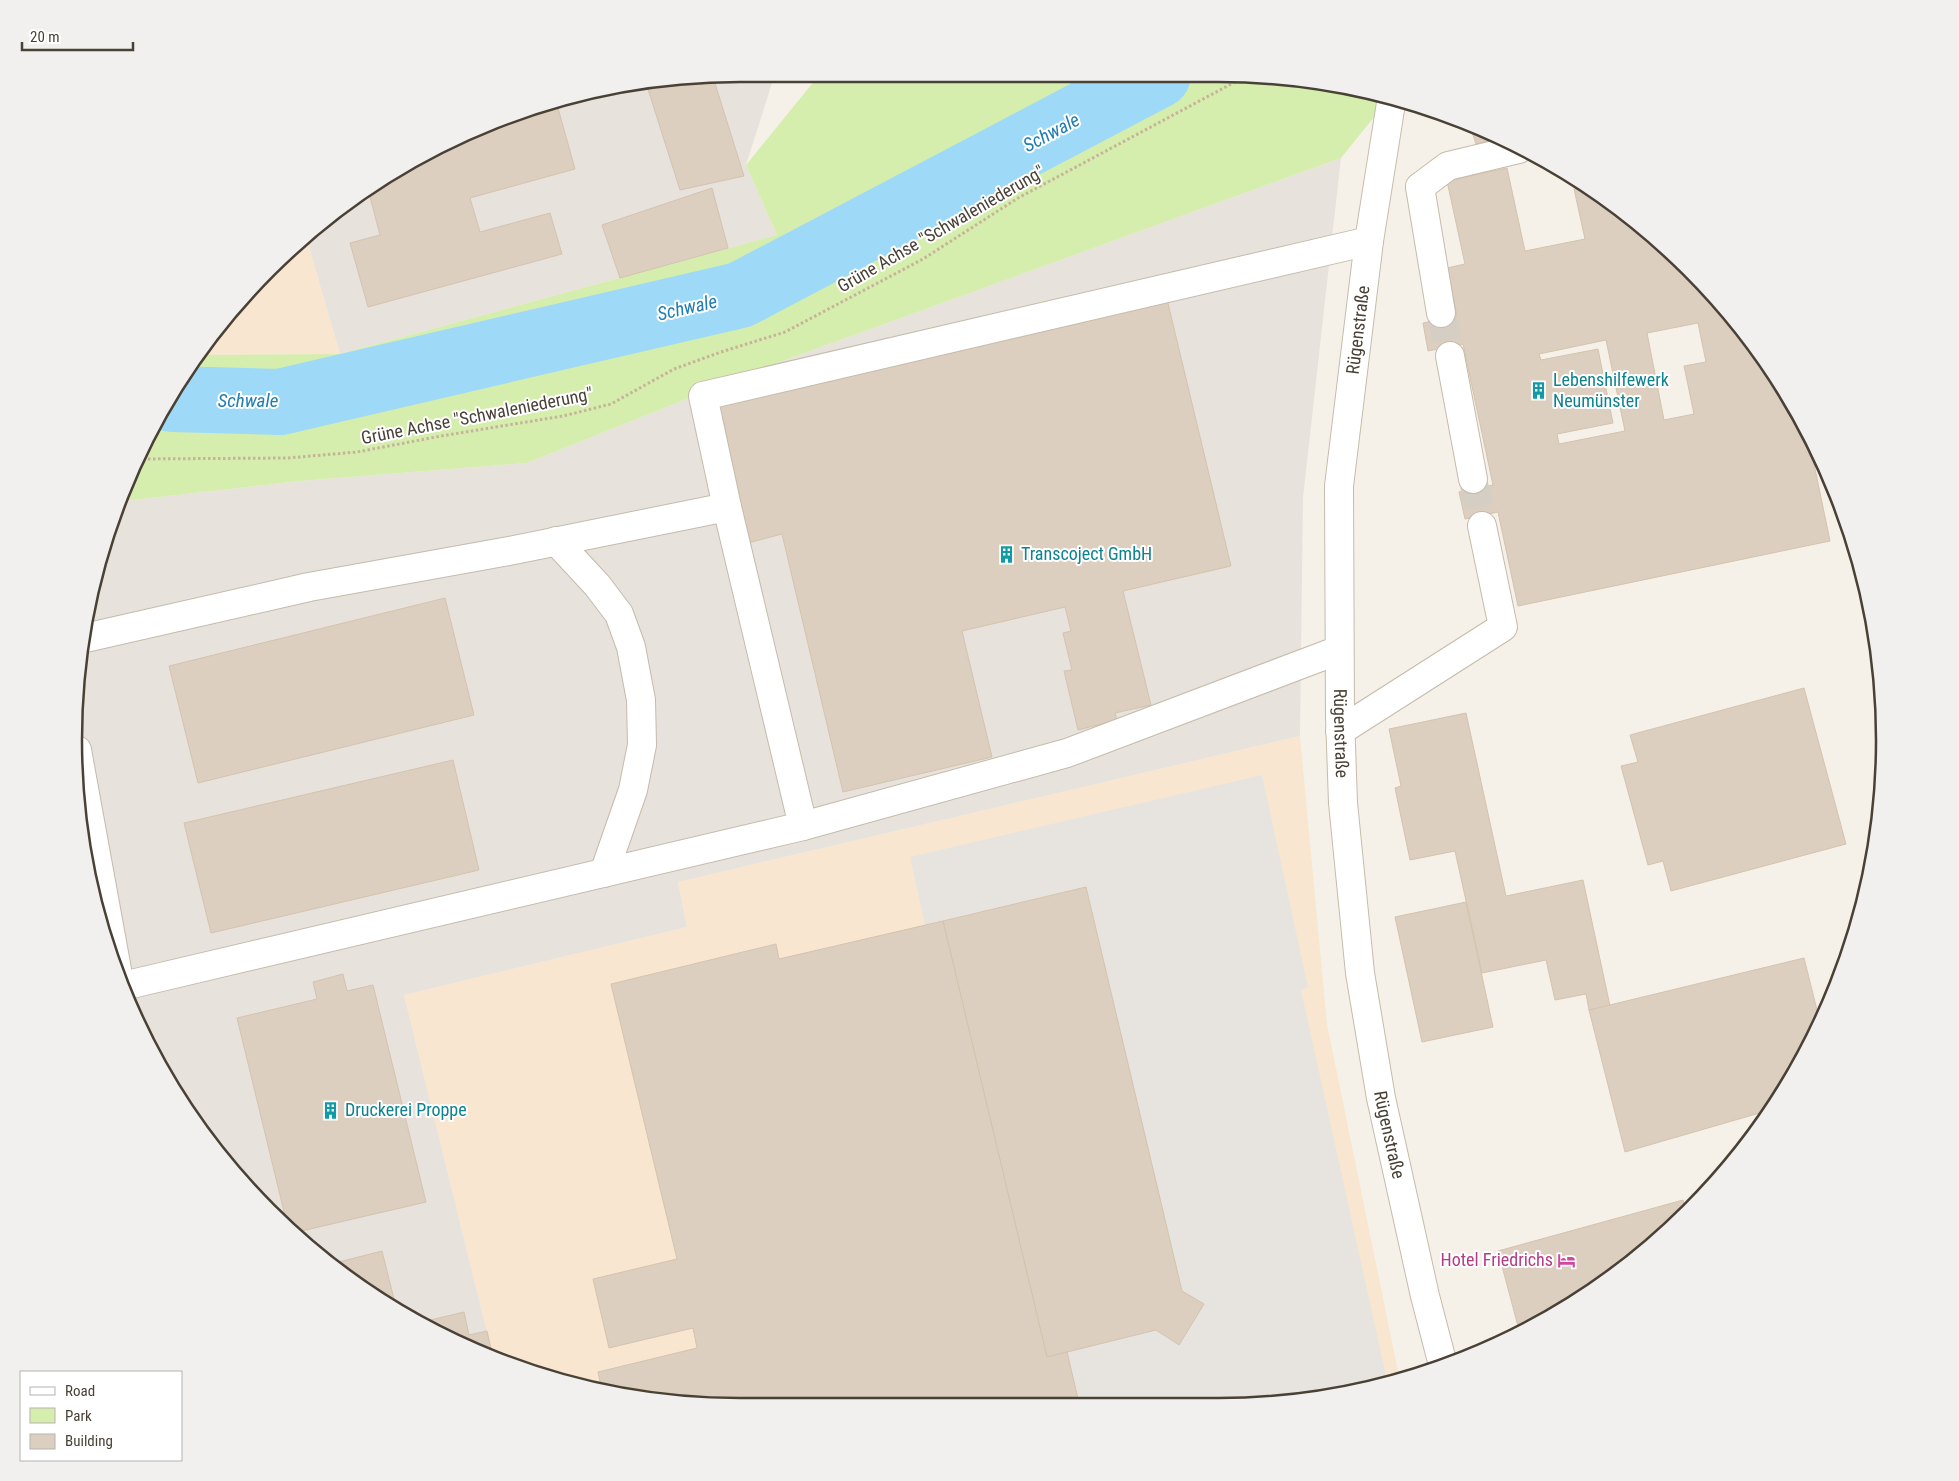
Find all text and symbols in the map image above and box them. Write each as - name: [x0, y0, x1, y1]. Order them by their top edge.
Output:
- scale bar: [22, 20, 134, 52]
- text: 20 m: [30, 28, 60, 46]
- water label: Schwale: [1019, 108, 1083, 157]
- street label: Grüne Achse "Schwaleniederung": [834, 161, 1048, 297]
- street label: Rügenstraße: [1342, 284, 1373, 376]
- water label: Schwale: [655, 289, 719, 326]
- place label: Lebenshilfewerk Neumünster: [1553, 369, 1669, 411]
- building icon: Lebenshilfewerk Neumünster: [1529, 380, 1549, 400]
- street label: Grüne Achse "Schwaleniederung": [359, 383, 594, 448]
- water label: Schwale: [218, 389, 278, 412]
- place label: Transcoject GmbH: [1021, 543, 1152, 564]
- building icon: Transcoject GmbH: [997, 544, 1017, 564]
- street label: Rügenstraße: [1330, 689, 1353, 778]
- street label: Rügenstraße: [1370, 1089, 1410, 1181]
- place label: Druckerei Proppe: [345, 1099, 467, 1120]
- building icon: Druckerei Proppe: [321, 1100, 341, 1120]
- place label: Hotel Friedrichs: [1441, 1249, 1553, 1270]
- hotel icon: Hotel Friedrichs: [1557, 1250, 1577, 1270]
- legend: [20, 1371, 182, 1461]
- text: Road: [65, 1382, 95, 1400]
- text: Park: [65, 1407, 92, 1425]
- text: Building: [65, 1432, 113, 1450]

